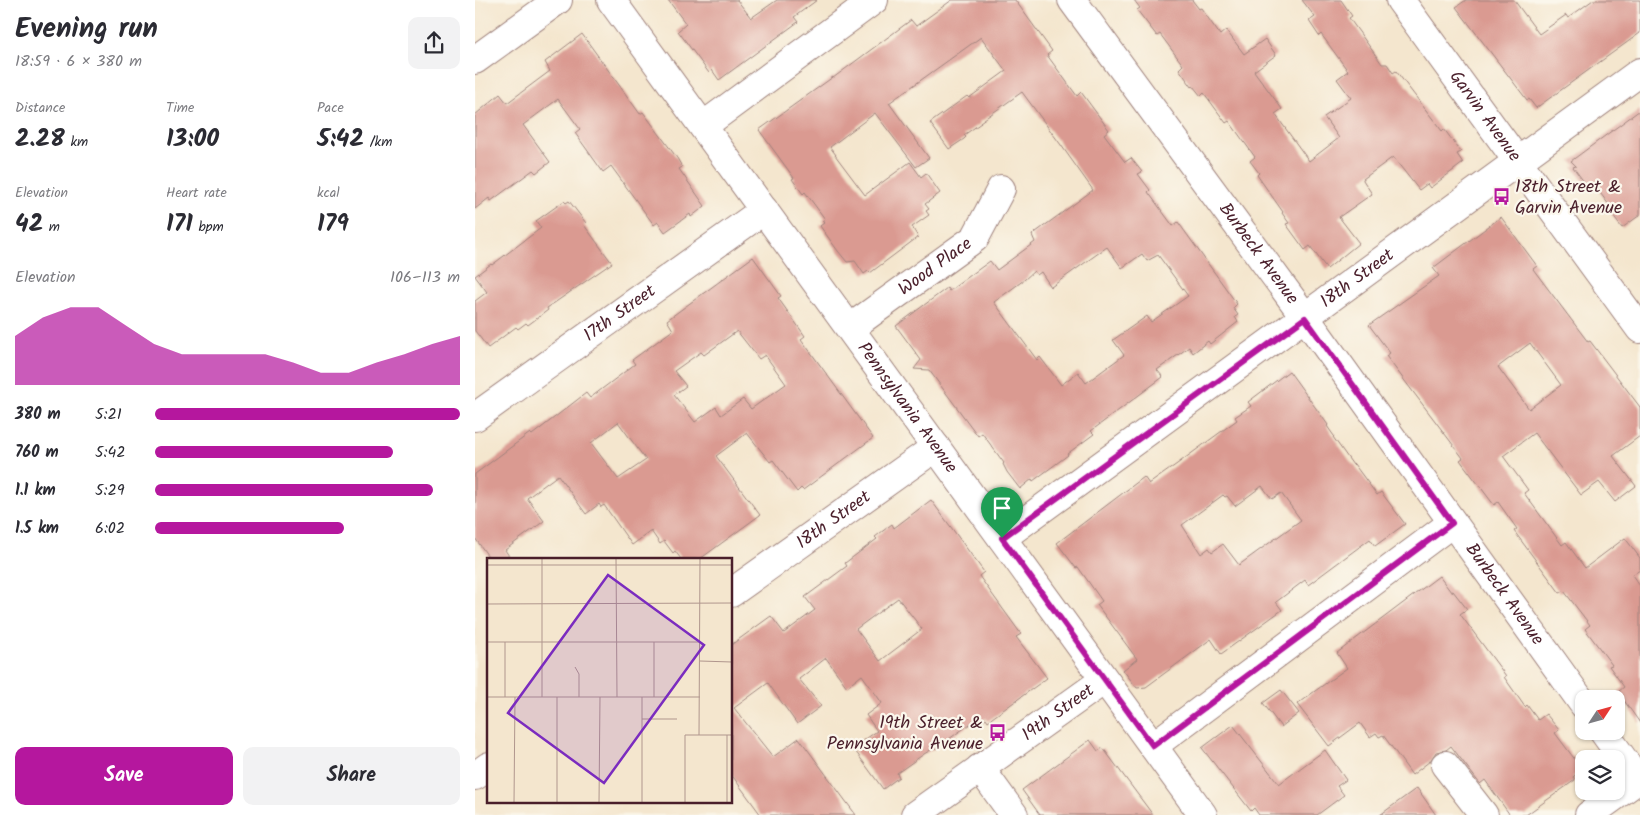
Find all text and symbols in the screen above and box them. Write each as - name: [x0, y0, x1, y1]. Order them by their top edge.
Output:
- text: Evening run: [15, 7, 158, 52]
- button: share: [408, 17, 460, 69]
- text: 18:59 · 6 × 380 m: [15, 49, 142, 74]
- street label: Garvin Avenue: [1442, 64, 1528, 168]
- text: Distance: [15, 97, 65, 119]
- text: Time: [166, 97, 194, 119]
- text: Pace: [317, 97, 344, 119]
- text: 2.28: [15, 119, 65, 159]
- text: 13:00: [166, 119, 219, 159]
- text: 5:42: [317, 119, 364, 159]
- text: km: [65, 131, 88, 153]
- text: /km: [364, 131, 392, 153]
- place label: 18th Street & Garvin Avenue: [1515, 173, 1622, 223]
- text: Elevation: [15, 182, 68, 204]
- text: Heart rate: [166, 182, 227, 204]
- text: kcal: [317, 182, 340, 204]
- bus stop icon: 18th Street & Garvin Avenue: [1491, 187, 1511, 207]
- street label: Burbeck Avenue: [1211, 197, 1306, 311]
- text: 42: [15, 204, 43, 244]
- text: 171: [166, 204, 193, 244]
- text: 179: [317, 204, 349, 244]
- text: m: [43, 216, 60, 238]
- text: bpm: [193, 216, 224, 238]
- street label: Wood Place: [892, 230, 978, 303]
- street label: 18th Street: [1314, 241, 1401, 316]
- text: Elevation: [15, 265, 76, 290]
- text: 106–113 m: [390, 265, 460, 290]
- street label: 17th Street: [577, 277, 663, 349]
- street label: Pennsylvania Avenue: [850, 336, 965, 480]
- text: 380 m: [15, 402, 61, 427]
- text: 5:21: [95, 402, 122, 427]
- text: 760 m: [15, 440, 59, 465]
- text: 5:42: [95, 440, 126, 465]
- text: 1.1 km: [15, 478, 56, 503]
- text: 5:29: [95, 478, 125, 503]
- street label: 18th Street: [790, 483, 878, 557]
- pin: [981, 487, 1023, 538]
- icon: arrive: [988, 494, 1016, 522]
- text: 1.5 km: [15, 516, 59, 541]
- text: 6:02: [95, 516, 125, 541]
- street label: Burbeck Avenue: [1457, 537, 1551, 652]
- inset map: [487, 558, 733, 802]
- street label: 19th Street: [1016, 676, 1102, 749]
- north arrow: [1575, 690, 1625, 740]
- map controls: [1575, 690, 1625, 800]
- place label: 19th Street & Pennsylvania Avenue: [827, 709, 983, 759]
- bus stop icon: 19th Street & Pennsylvania Avenue: [987, 723, 1007, 743]
- button: Save: [15, 747, 233, 805]
- button: Share: [243, 747, 460, 805]
- button: layers: [1575, 750, 1625, 800]

